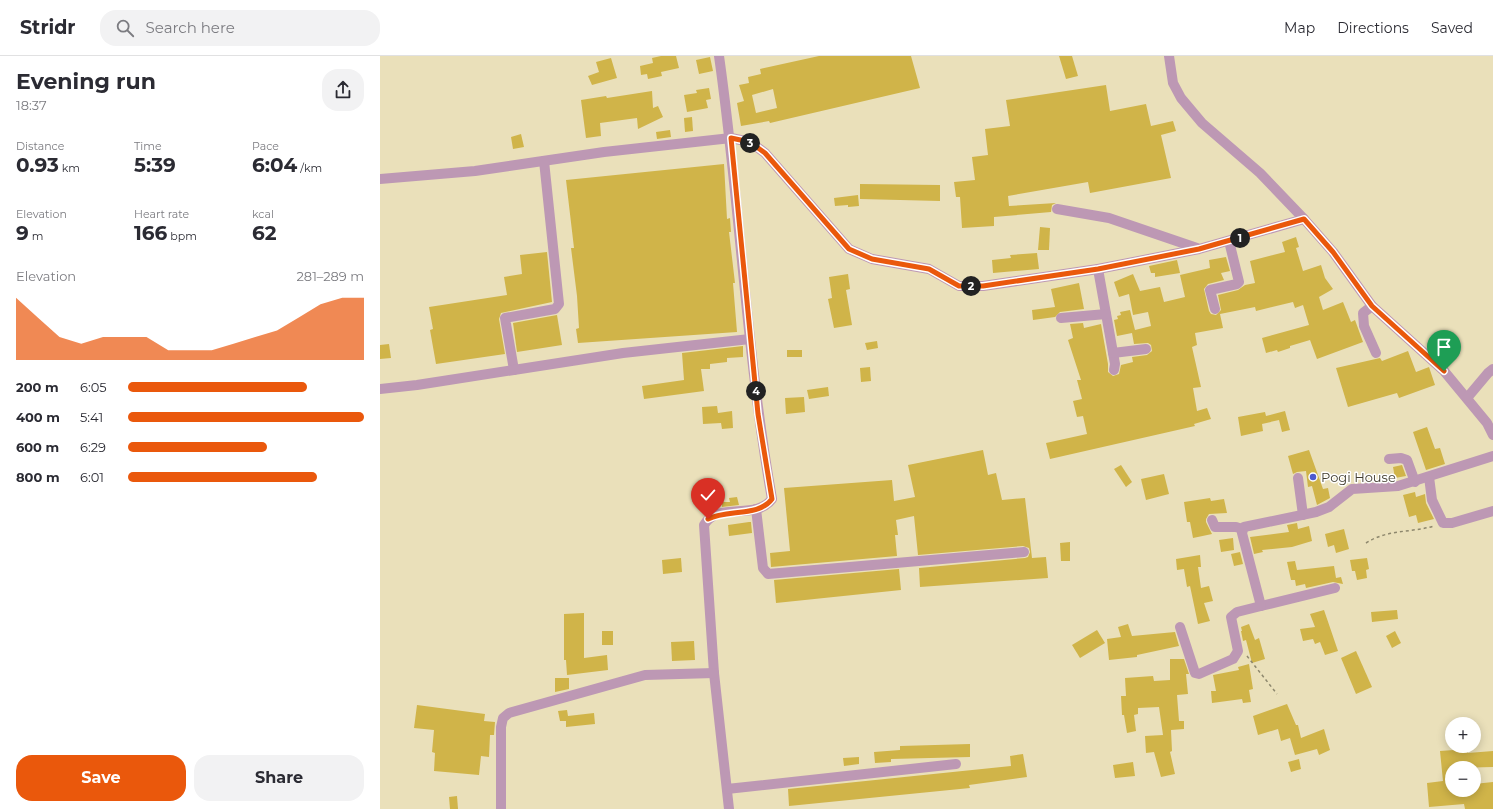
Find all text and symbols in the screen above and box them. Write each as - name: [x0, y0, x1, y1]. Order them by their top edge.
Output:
- search box: [100, 10, 380, 46]
- text: Stridr: [20, 16, 76, 39]
- icon: search: [114, 17, 136, 39]
- text: Search here: [146, 18, 235, 37]
- text: Map: [1284, 19, 1315, 37]
- text: Directions: [1337, 19, 1409, 37]
- text: Saved: [1431, 19, 1473, 37]
- text: Evening run: [16, 68, 156, 95]
- button: share: [322, 69, 364, 111]
- text: 18:37: [16, 97, 47, 113]
- pin: 3: [740, 133, 760, 153]
- text: 3: [747, 136, 753, 150]
- text: Distance: [16, 139, 64, 153]
- text: Time: [134, 139, 162, 153]
- text: Pace: [252, 139, 279, 153]
- text: 0.93: [16, 153, 59, 177]
- text: 5:39: [134, 153, 176, 177]
- text: 6:04: [252, 153, 297, 177]
- text: km: [59, 161, 80, 175]
- text: /km: [297, 161, 322, 175]
- text: Elevation: [16, 207, 67, 221]
- text: Heart rate: [134, 207, 189, 221]
- text: kcal: [252, 207, 274, 221]
- text: 9: [16, 221, 29, 245]
- text: 166: [134, 221, 167, 245]
- text: 62: [252, 221, 277, 245]
- pin: 1: [1230, 228, 1250, 248]
- text: m: [29, 229, 43, 243]
- text: bpm: [167, 229, 197, 243]
- text: 1: [1238, 231, 1242, 245]
- text: Elevation: [16, 268, 76, 284]
- text: 281–289 m: [296, 268, 364, 284]
- pin: 2: [961, 276, 981, 296]
- text: 2: [968, 279, 974, 293]
- pin: [1427, 330, 1461, 371]
- icon: arrive: [1433, 336, 1455, 358]
- text: 200 m: [16, 379, 59, 395]
- text: 6:05: [80, 379, 107, 395]
- pin: 4: [746, 381, 766, 401]
- text: 4: [752, 384, 760, 398]
- text: 400 m: [16, 409, 60, 425]
- text: 5:41: [80, 409, 103, 425]
- text: 600 m: [16, 439, 59, 455]
- text: 6:29: [80, 439, 106, 455]
- text: 800 m: [16, 469, 60, 485]
- text: 6:01: [80, 469, 104, 485]
- place label: Pogi House: [1321, 469, 1396, 485]
- marker: Pogi House: [1308, 472, 1318, 482]
- pin: [691, 478, 725, 519]
- icon: check: [697, 484, 719, 506]
- map controls: [1445, 717, 1481, 797]
- button: +: [1445, 717, 1481, 753]
- button: Save: [16, 755, 186, 801]
- button: Share: [194, 755, 364, 801]
- button: −: [1445, 761, 1481, 797]

